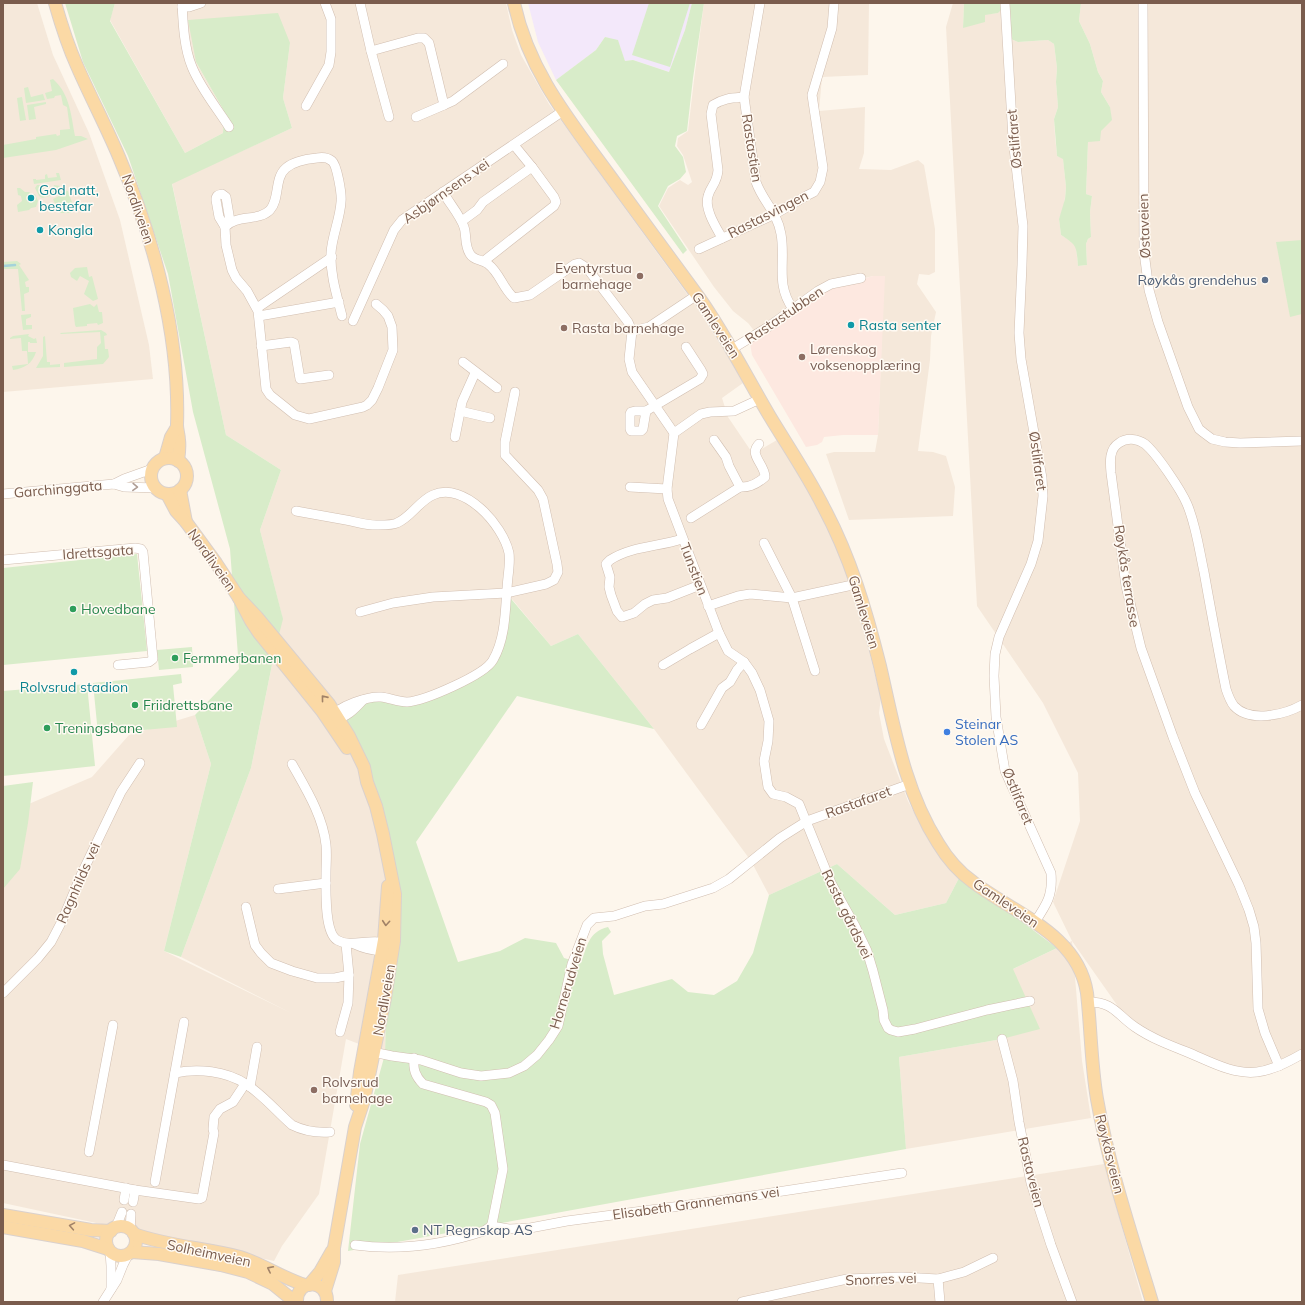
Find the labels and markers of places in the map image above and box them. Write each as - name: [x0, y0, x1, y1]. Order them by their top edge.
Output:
- place label: God natt, bestefar: [39, 181, 99, 215]
- marker: God natt, bestefar: [26, 193, 36, 203]
- place label: Kongla: [48, 221, 93, 239]
- marker: Kongla: [35, 225, 45, 235]
- place label: Eventyrstua barnehage: [555, 259, 632, 293]
- marker: Eventyrstua barnehage: [635, 271, 645, 281]
- place label: Røykås grendehus: [1137, 271, 1257, 289]
- marker: Røykås grendehus: [1260, 275, 1270, 285]
- place label: Rasta senter: [859, 316, 942, 334]
- place label: Rasta barnehage: [572, 319, 684, 337]
- marker: Rasta senter: [846, 320, 856, 330]
- marker: Rasta barnehage: [559, 323, 569, 333]
- place label: Lørenskog voksenopplæring: [810, 340, 921, 374]
- marker: Lørenskog voksenopplæring: [797, 352, 807, 362]
- place label: Hovedbane: [81, 600, 156, 618]
- marker: Hovedbane: [68, 604, 78, 614]
- place label: Fermmerbanen: [183, 649, 281, 667]
- marker: Fermmerbanen: [170, 653, 180, 663]
- marker: Rolvsrud stadion: [69, 667, 79, 677]
- place label: Rolvsrud stadion: [20, 678, 128, 696]
- place label: Friidrettsbane: [143, 696, 233, 714]
- marker: Friidrettsbane: [130, 700, 140, 710]
- place label: Steinar Stolen AS: [955, 715, 1019, 749]
- place label: Treningsbane: [55, 719, 143, 737]
- marker: Treningsbane: [42, 723, 52, 733]
- marker: Steinar Stolen AS: [942, 727, 952, 737]
- place label: Rolvsrud barnehage: [322, 1073, 392, 1107]
- marker: Rolvsrud barnehage: [309, 1085, 319, 1095]
- place label: NT Regnskap AS: [423, 1221, 533, 1239]
- marker: NT Regnskap AS: [410, 1225, 420, 1235]

